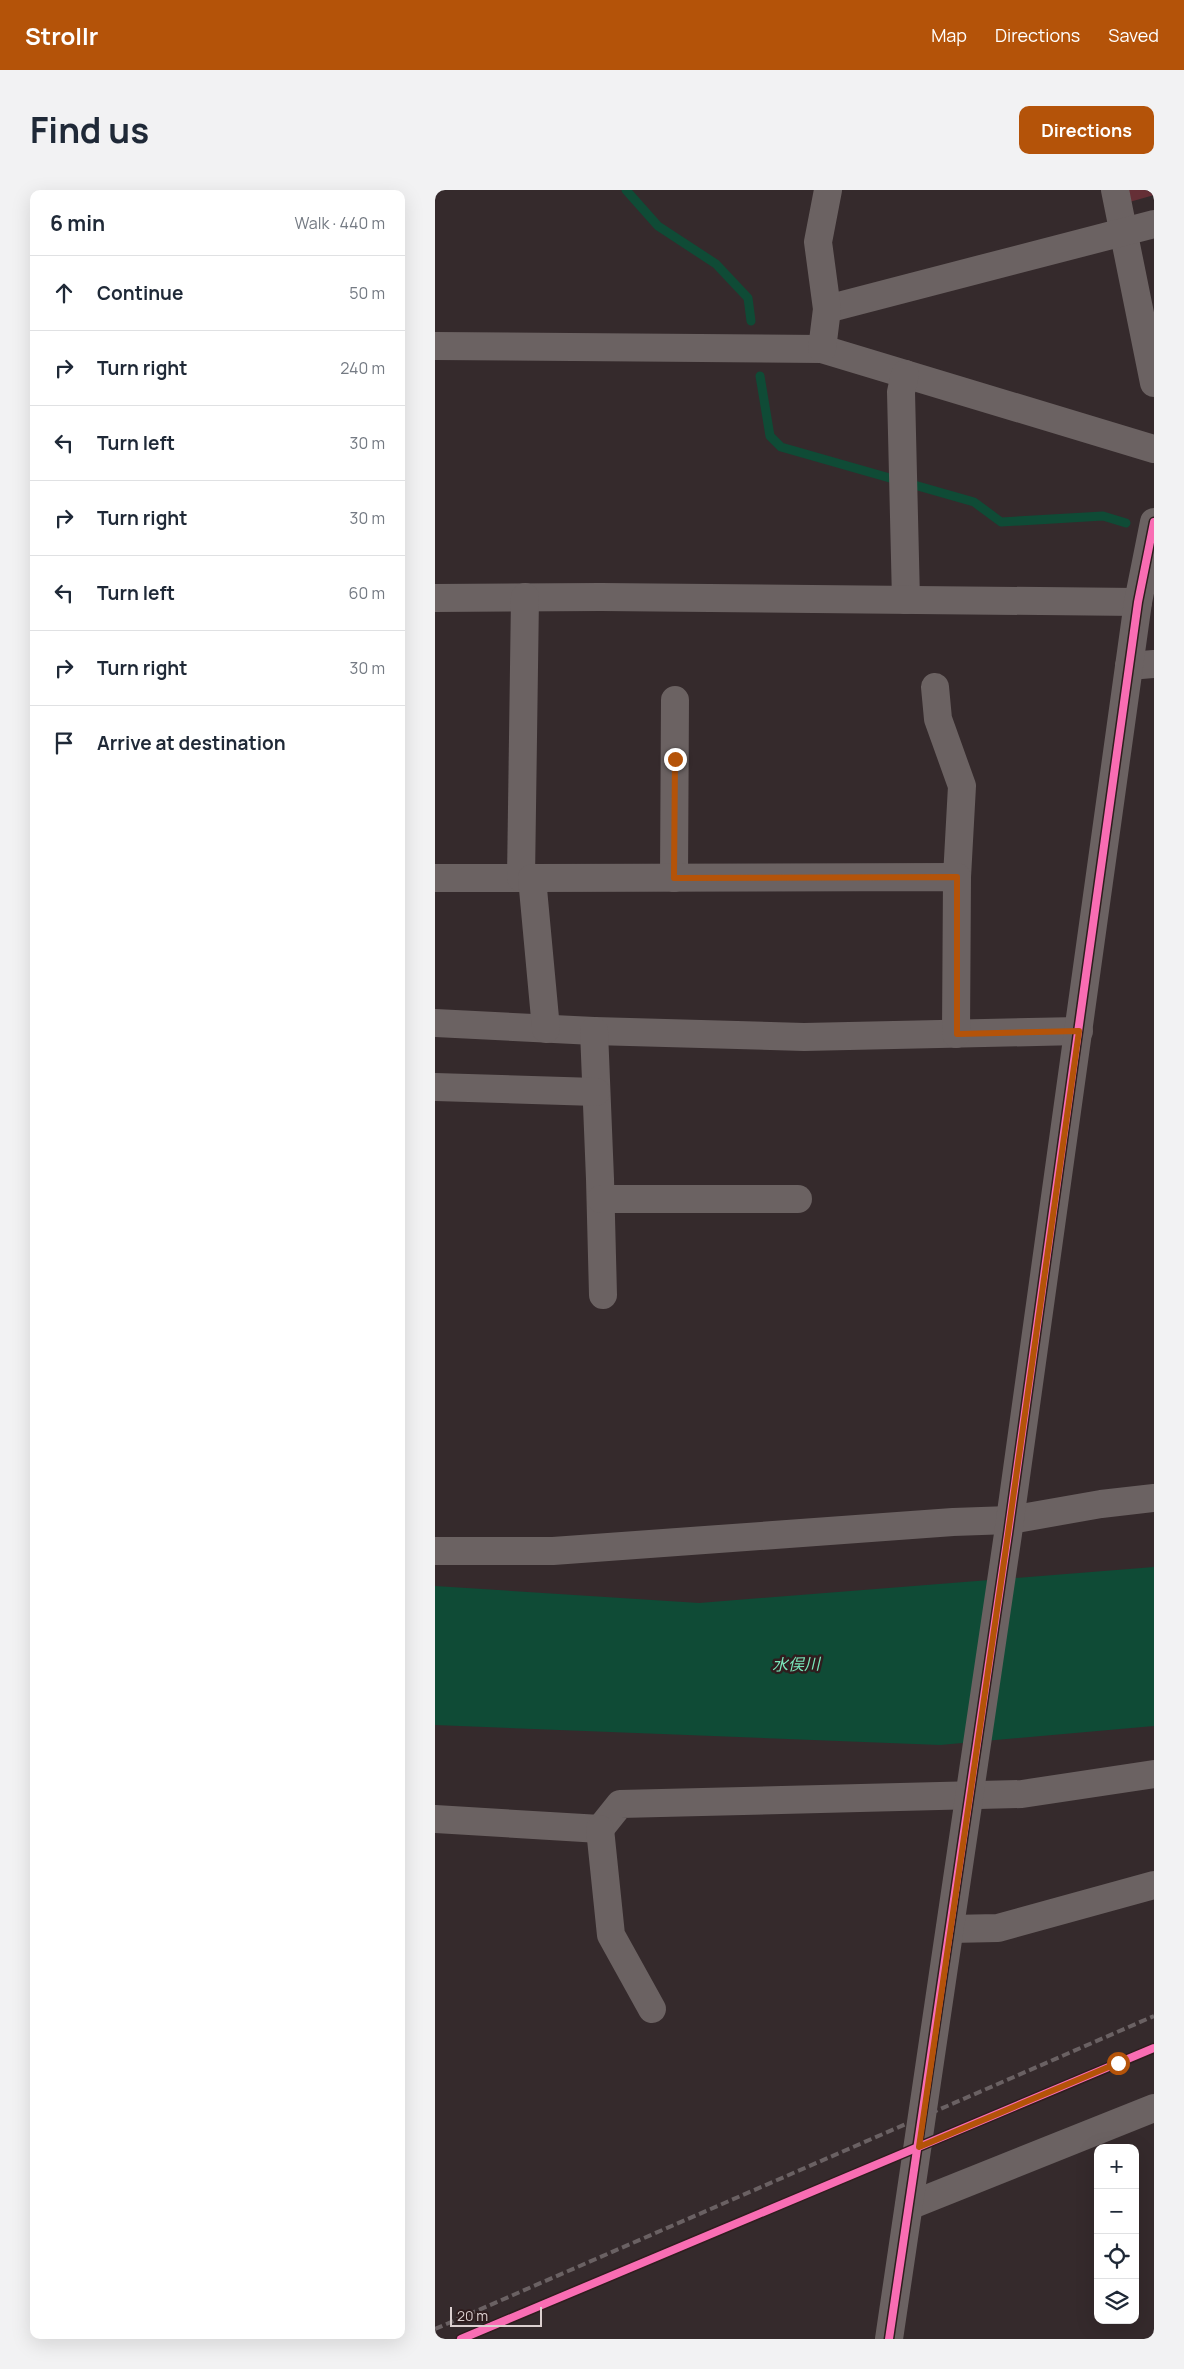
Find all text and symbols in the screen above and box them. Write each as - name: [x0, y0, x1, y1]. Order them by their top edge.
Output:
- text: Strollr: [25, 19, 98, 52]
- text: Map: [931, 23, 967, 47]
- text: Directions: [995, 23, 1080, 47]
- text: Saved: [1108, 23, 1159, 47]
- text: Find us: [30, 106, 149, 154]
- button: Directions: [1019, 106, 1154, 154]
- text: 6 min: [50, 209, 105, 237]
- text: Walk · 440 m: [295, 212, 385, 234]
- icon: ahead: [50, 279, 78, 307]
- text: Continue: [97, 280, 183, 306]
- text: 50 m: [349, 282, 385, 304]
- icon: right: [50, 354, 78, 382]
- text: Turn right: [97, 355, 187, 381]
- text: 240 m: [340, 357, 385, 379]
- icon: left: [50, 429, 78, 457]
- text: Turn left: [97, 430, 175, 456]
- text: 30 m: [350, 432, 385, 454]
- icon: right: [50, 504, 78, 532]
- text: Turn right: [97, 505, 187, 531]
- text: 30 m: [350, 507, 385, 529]
- icon: left: [50, 579, 78, 607]
- text: Turn left: [97, 580, 175, 606]
- text: 60 m: [349, 582, 385, 604]
- icon: right: [50, 654, 78, 682]
- text: Turn right: [97, 655, 187, 681]
- text: 30 m: [350, 657, 385, 679]
- icon: arrive: [50, 729, 78, 757]
- text: Arrive at destination: [97, 730, 286, 756]
- route end: [664, 748, 687, 771]
- water label: 水俣川: [772, 1653, 822, 1675]
- route start: [1107, 2052, 1130, 2075]
- map controls: [1094, 2144, 1139, 2324]
- button: +: [1094, 2144, 1139, 2189]
- button: −: [1094, 2189, 1139, 2234]
- button: locate: [1094, 2234, 1139, 2279]
- button: layers: [1094, 2279, 1139, 2324]
- scale bar: [450, 2304, 543, 2327]
- text: 20 m: [457, 2306, 488, 2325]

